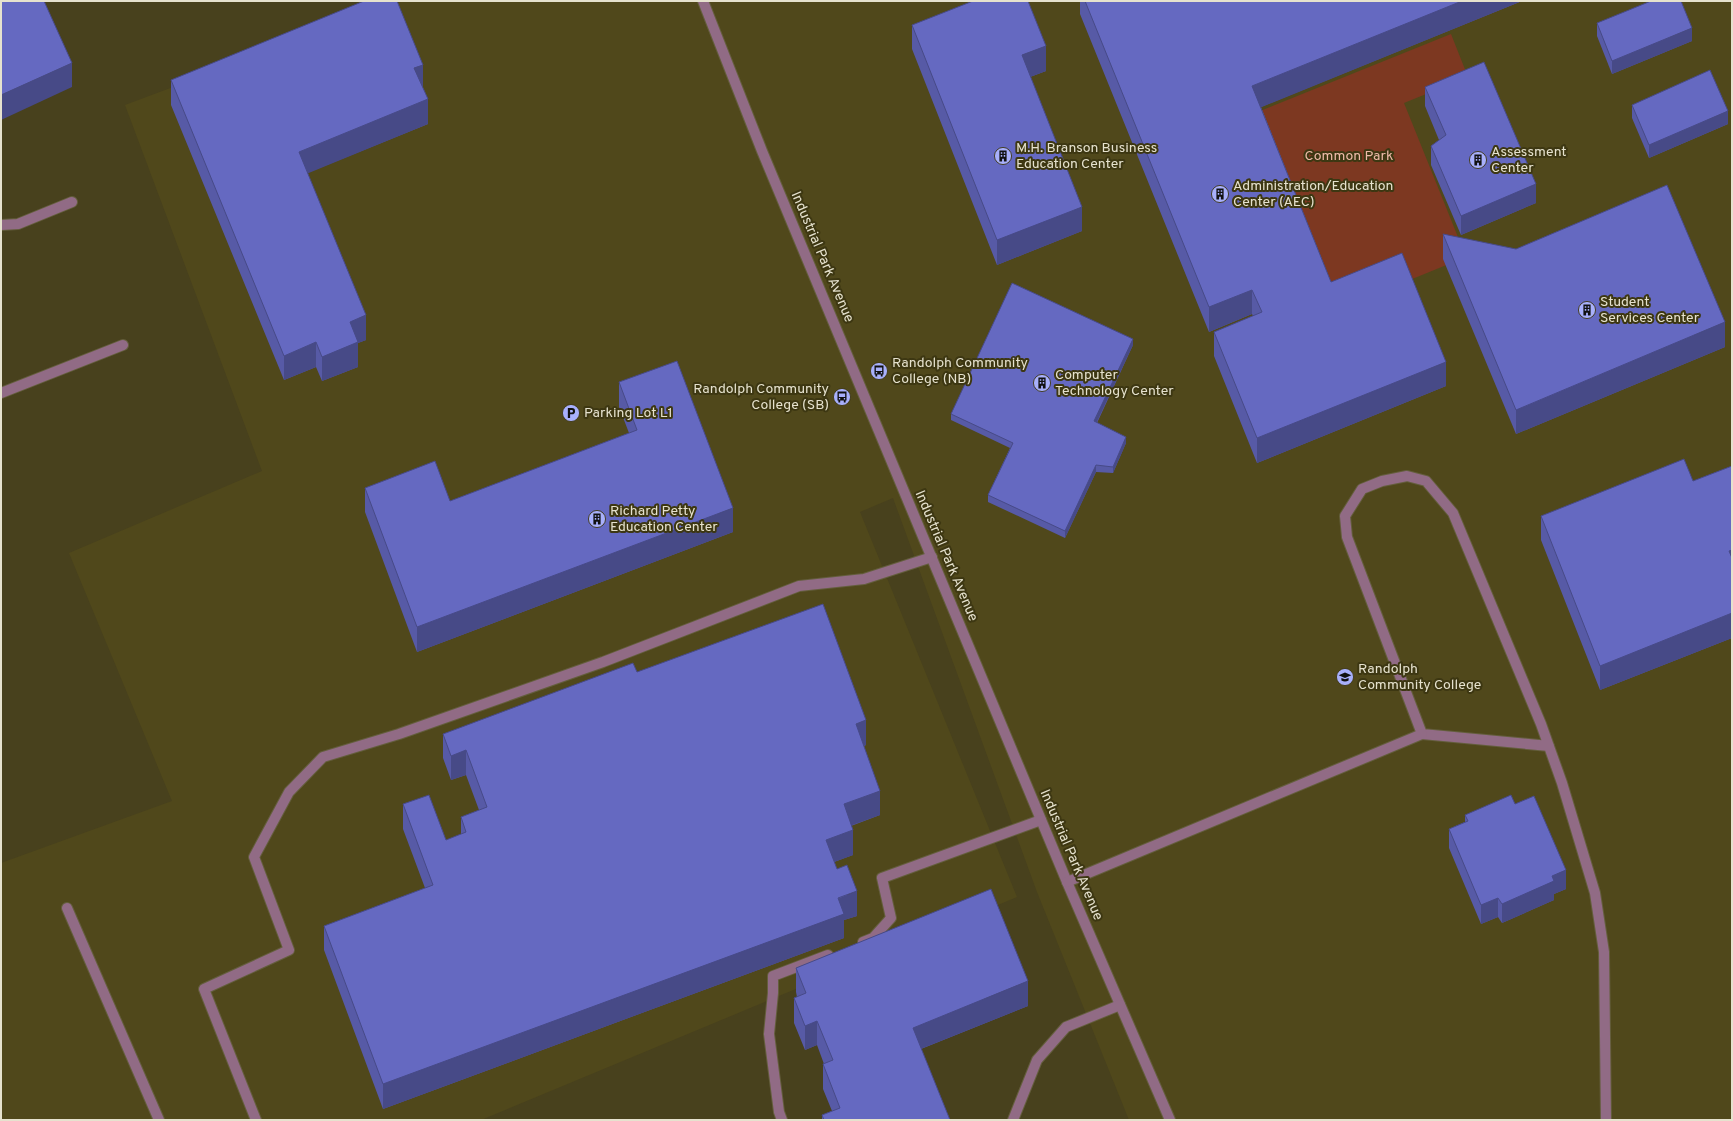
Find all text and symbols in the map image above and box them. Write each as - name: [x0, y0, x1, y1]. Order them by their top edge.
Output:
- place label: M.H. Branson Business Education Center: [1016, 140, 1157, 173]
- place label: Assessment Center: [1491, 144, 1567, 177]
- building icon: M.H. Branson Business Education Center: [993, 146, 1013, 166]
- park label: Common Park: [1305, 148, 1393, 165]
- building icon: Assessment Center: [1468, 150, 1488, 170]
- place label: Administration/Education Center (AEC): [1233, 178, 1393, 211]
- building icon: Administration/Education Center (AEC): [1210, 184, 1230, 204]
- street label: Industrial Park Avenue: [787, 189, 857, 325]
- place label: Student Services Center: [1600, 294, 1700, 327]
- building icon: Student Services Center: [1577, 300, 1597, 320]
- place label: Randolph Community College (NB): [892, 355, 1028, 388]
- bus stop icon: Randolph Community College (NB): [869, 361, 889, 381]
- place label: Computer Technology Center: [1055, 367, 1174, 400]
- building icon: Computer Technology Center: [1032, 373, 1052, 393]
- place label: Randolph Community College (SB): [693, 381, 829, 414]
- bus stop icon: Randolph Community College (SB): [832, 387, 852, 407]
- parking icon: Parking Lot L1: [561, 403, 581, 423]
- place label: Parking Lot L1: [584, 405, 673, 422]
- street label: Industrial Park Avenue: [911, 488, 981, 624]
- place label: Richard Petty Education Center: [610, 503, 718, 536]
- building icon: Richard Petty Education Center: [587, 509, 607, 529]
- place label: Randolph Community College: [1358, 661, 1481, 694]
- school or university icon: Randolph Community College: [1335, 667, 1355, 687]
- street label: Industrial Park Avenue: [1036, 787, 1106, 923]

